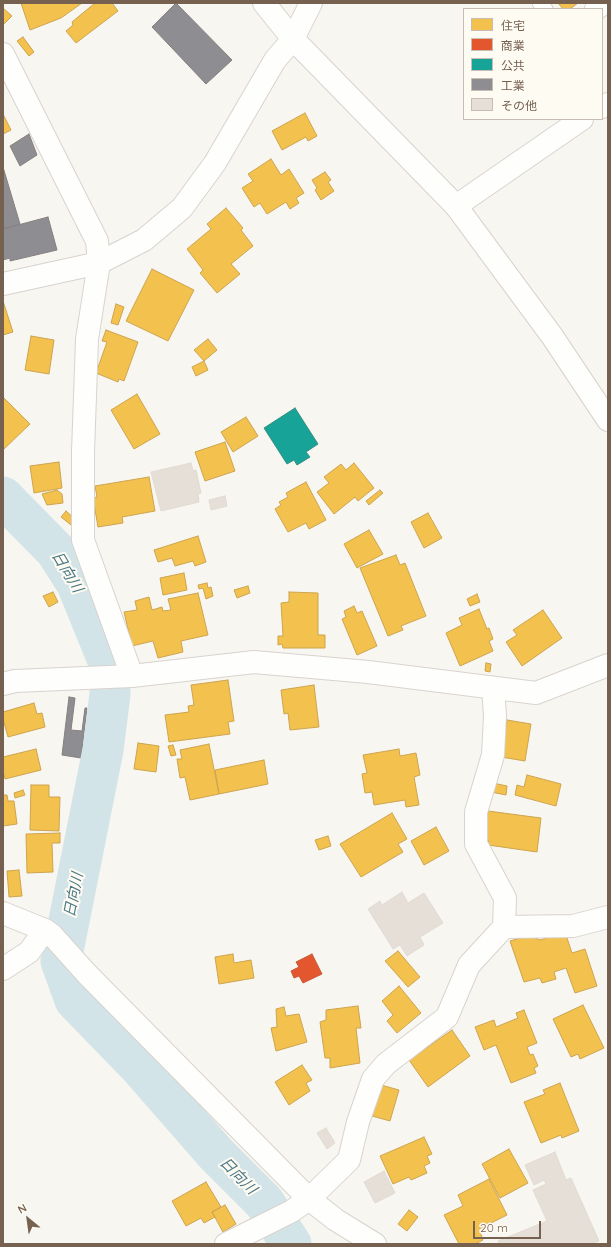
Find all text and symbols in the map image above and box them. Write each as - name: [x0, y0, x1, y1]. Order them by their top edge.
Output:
- legend: [463, 8, 603, 120]
- text: 住宅: [501, 18, 525, 33]
- text: 商業: [501, 38, 525, 53]
- text: 公共: [501, 58, 525, 73]
- text: 工業: [501, 78, 525, 93]
- text: その他: [501, 98, 537, 113]
- water label: 日向川: [48, 548, 86, 596]
- water label: 日向川: [61, 871, 87, 919]
- water label: 日向川: [216, 1154, 260, 1198]
- north arrow: [8, 1199, 48, 1239]
- text: N: [15, 1200, 29, 1217]
- scale bar: [475, 1213, 543, 1239]
- text: 20 m: [480, 1220, 508, 1235]

